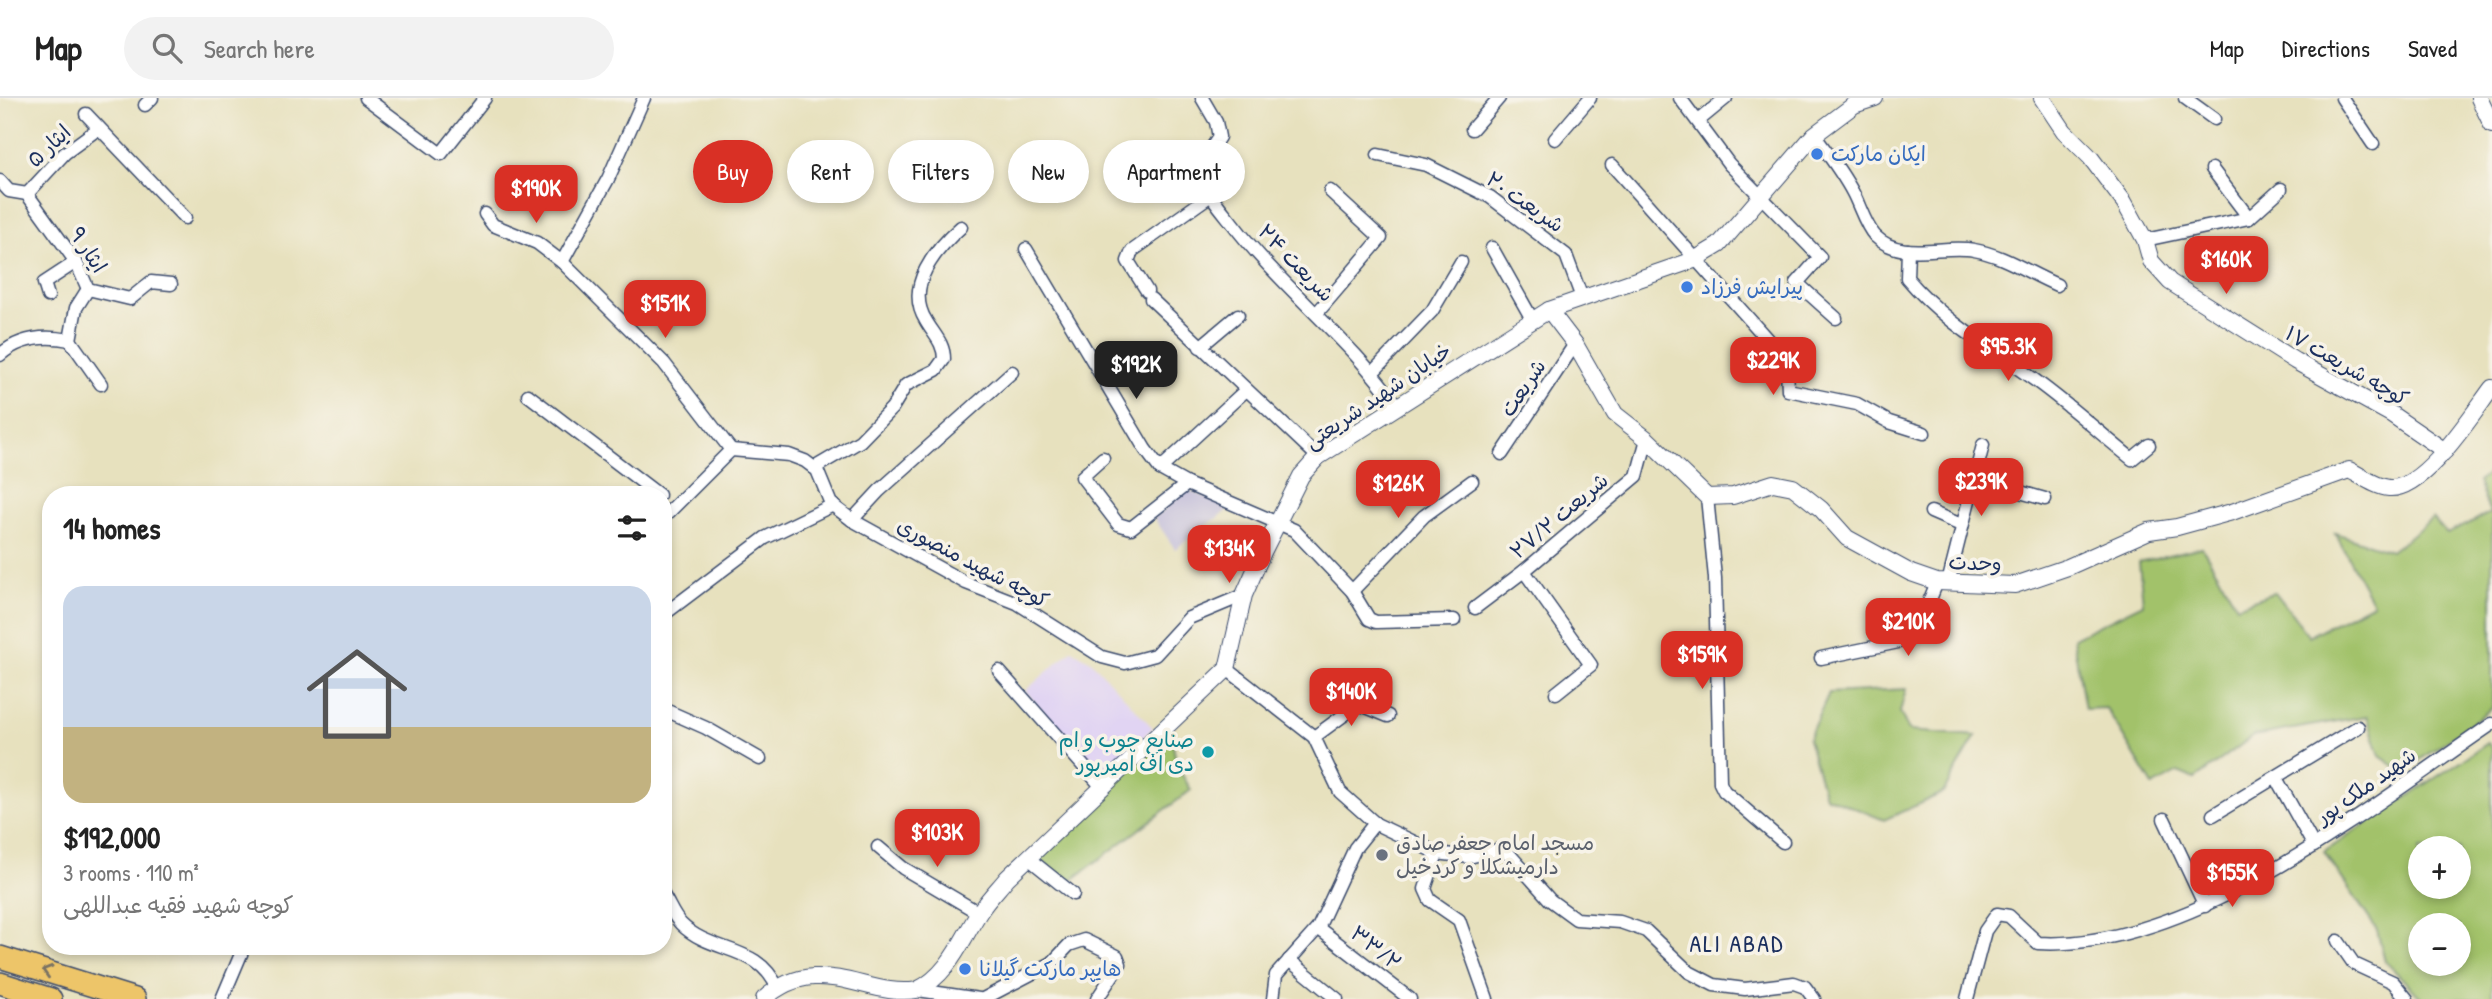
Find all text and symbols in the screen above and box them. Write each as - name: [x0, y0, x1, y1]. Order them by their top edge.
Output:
- search box: [124, 17, 614, 80]
- text: Map: [35, 26, 82, 70]
- icon: search: [148, 29, 186, 67]
- text: Search here: [204, 31, 315, 66]
- text: Map: [2210, 32, 2244, 64]
- text: Directions: [2282, 32, 2370, 64]
- text: Saved: [2408, 32, 2457, 64]
- street label: ایثار ۵: [20, 118, 77, 174]
- place label: ایکان مارکت: [1831, 139, 1926, 168]
- chip: Buy: [693, 140, 773, 203]
- chip: Rent: [787, 140, 874, 203]
- chip: Filters: [888, 140, 994, 203]
- chip: New: [1008, 140, 1089, 203]
- chip: Apartment: [1103, 140, 1245, 203]
- marker: ایکان مارکت: [1809, 146, 1825, 162]
- street label: شریعت ۲۰: [1480, 164, 1570, 239]
- pin: $190K: [487, 166, 585, 225]
- text: $190K: [511, 172, 561, 203]
- street label: شریعت ۲۴: [1252, 217, 1341, 308]
- street label: ایثار ۹: [63, 221, 114, 278]
- pin: $160K: [2177, 236, 2275, 296]
- text: $160K: [2200, 243, 2252, 274]
- place label: پیرایش فرزاد: [1701, 272, 1803, 301]
- marker: پیرایش فرزاد: [1679, 279, 1695, 295]
- pin: $151K: [616, 280, 714, 340]
- text: $151K: [640, 287, 690, 318]
- street label: کوچه شریعت ۱۷: [2280, 318, 2414, 413]
- pin: $95.3K: [1951, 324, 2065, 383]
- text: $95.3K: [1979, 330, 2037, 361]
- street label: خیابان شهید شریعتی: [1299, 336, 1457, 456]
- pin: $229K: [1724, 338, 1822, 397]
- pin: $192K: [1087, 342, 1185, 401]
- text: $229K: [1746, 344, 1800, 375]
- text: $192K: [1110, 348, 1162, 379]
- street label: شریعت: [1493, 353, 1552, 422]
- pin: $239K: [1932, 458, 2030, 518]
- pin: $126K: [1349, 460, 1447, 520]
- text: $239K: [1954, 465, 2008, 496]
- street label: شریعت ۲۷/۲: [1503, 466, 1614, 565]
- text: $126K: [1372, 467, 1424, 498]
- text: 14 homes: [63, 508, 161, 548]
- icon: filters: [613, 509, 651, 547]
- street label: کوچه شهید منصوری: [892, 510, 1054, 615]
- pin: $134K: [1180, 526, 1278, 585]
- text: $134K: [1204, 532, 1254, 563]
- street label: وحدت: [1948, 547, 2002, 578]
- pin: $210K: [1859, 598, 1957, 658]
- text: $210K: [1881, 605, 1935, 636]
- icon: home: [294, 631, 420, 757]
- pin: $159K: [1653, 632, 1751, 691]
- text: $159K: [1677, 638, 1727, 669]
- pin: $140K: [1302, 668, 1400, 728]
- text: $140K: [1326, 675, 1376, 706]
- place label: صنایع چوب و ام دی اف امیرپور: [1059, 725, 1194, 778]
- street label: شهید ملک پور: [2308, 740, 2422, 832]
- marker: صنایع چوب و ام دی اف امیرپور: [1200, 744, 1216, 760]
- pin: $103K: [888, 810, 986, 869]
- text: $103K: [911, 816, 963, 847]
- text: $192,000: [63, 817, 161, 857]
- place label: مسجد امام جعفر صادق دارمیشکلا و کردخیل: [1396, 828, 1594, 881]
- map controls: [2408, 836, 2471, 976]
- button: +: [2408, 836, 2471, 899]
- marker: مسجد امام جعفر صادق دارمیشکلا و کردخیل: [1374, 847, 1390, 863]
- pin: $155K: [2183, 850, 2281, 909]
- text: $155K: [2206, 856, 2258, 887]
- text: 3 rooms · 110 m²: [63, 857, 199, 888]
- text: کوچه شهید فقیه عبداللهی: [63, 889, 294, 920]
- button: −: [2408, 913, 2471, 976]
- street label: ۳۳/۲: [1345, 918, 1408, 977]
- district label: ALI ABAD: [1690, 927, 1784, 959]
- place label: هایپر مارکت گیلانا: [979, 954, 1121, 983]
- marker: هایپر مارکت گیلانا: [957, 961, 973, 977]
- one-way arrow: [41, 965, 53, 980]

